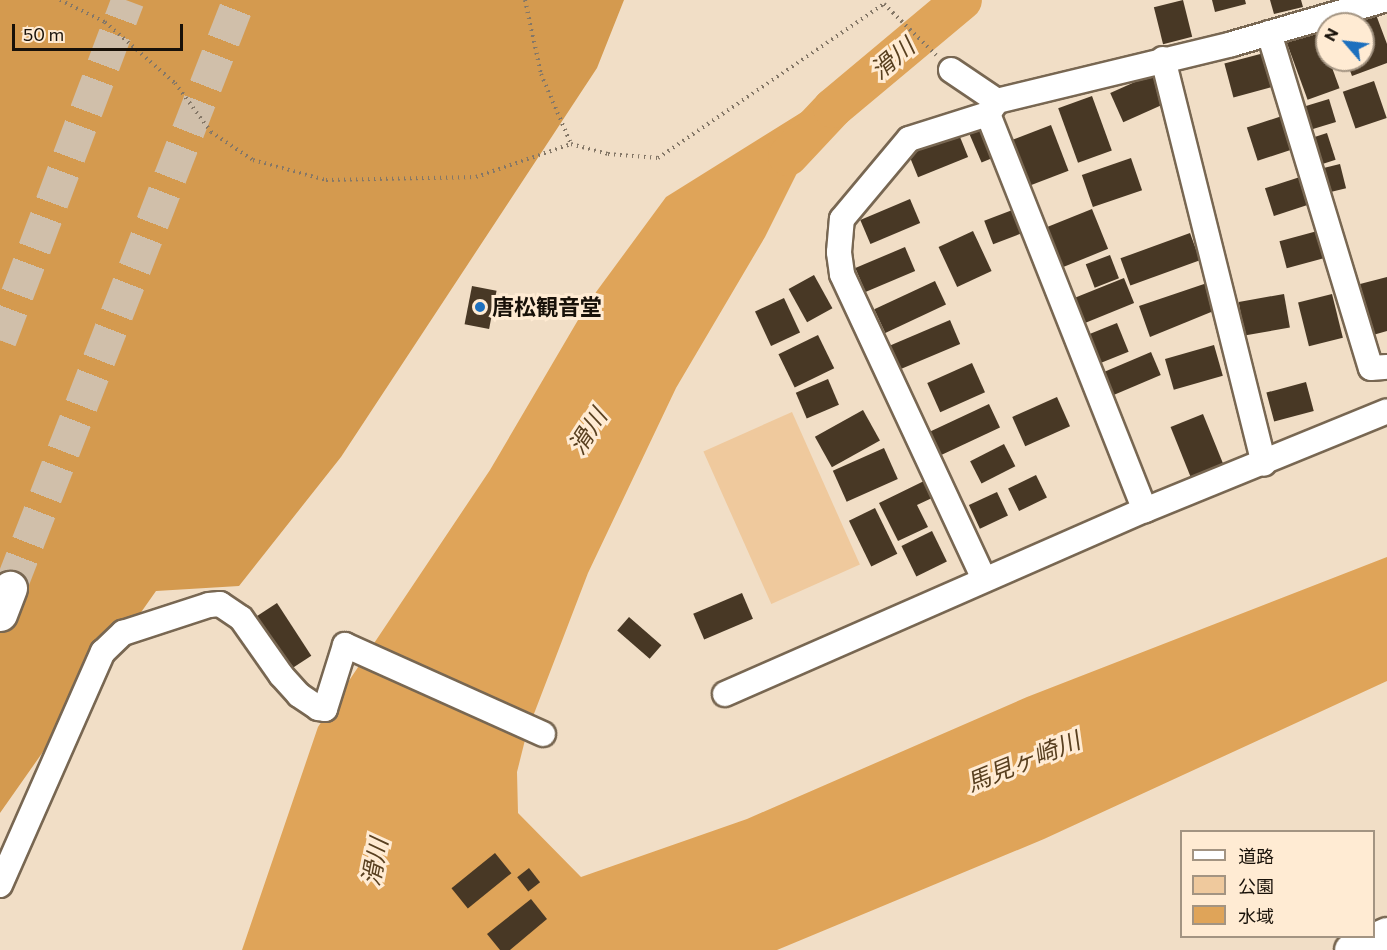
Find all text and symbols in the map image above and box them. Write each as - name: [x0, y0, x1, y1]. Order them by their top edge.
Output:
- scale bar: [15, 12, 186, 50]
- north arrow: [1315, 12, 1375, 72]
- text: 50 m: [23, 23, 64, 45]
- text: N: [1319, 24, 1342, 44]
- water label: 滑川: [864, 32, 920, 84]
- place label: 唐松観音堂: [492, 294, 602, 320]
- marker: 唐松観音堂: [473, 300, 487, 314]
- water label: 滑川: [562, 403, 612, 459]
- water label: 馬見ヶ崎川: [962, 725, 1084, 797]
- legend: [1180, 830, 1375, 938]
- water label: 滑川: [355, 836, 393, 888]
- text: 道路: [1238, 845, 1274, 867]
- text: 公園: [1238, 875, 1274, 897]
- text: 水域: [1238, 905, 1274, 927]

